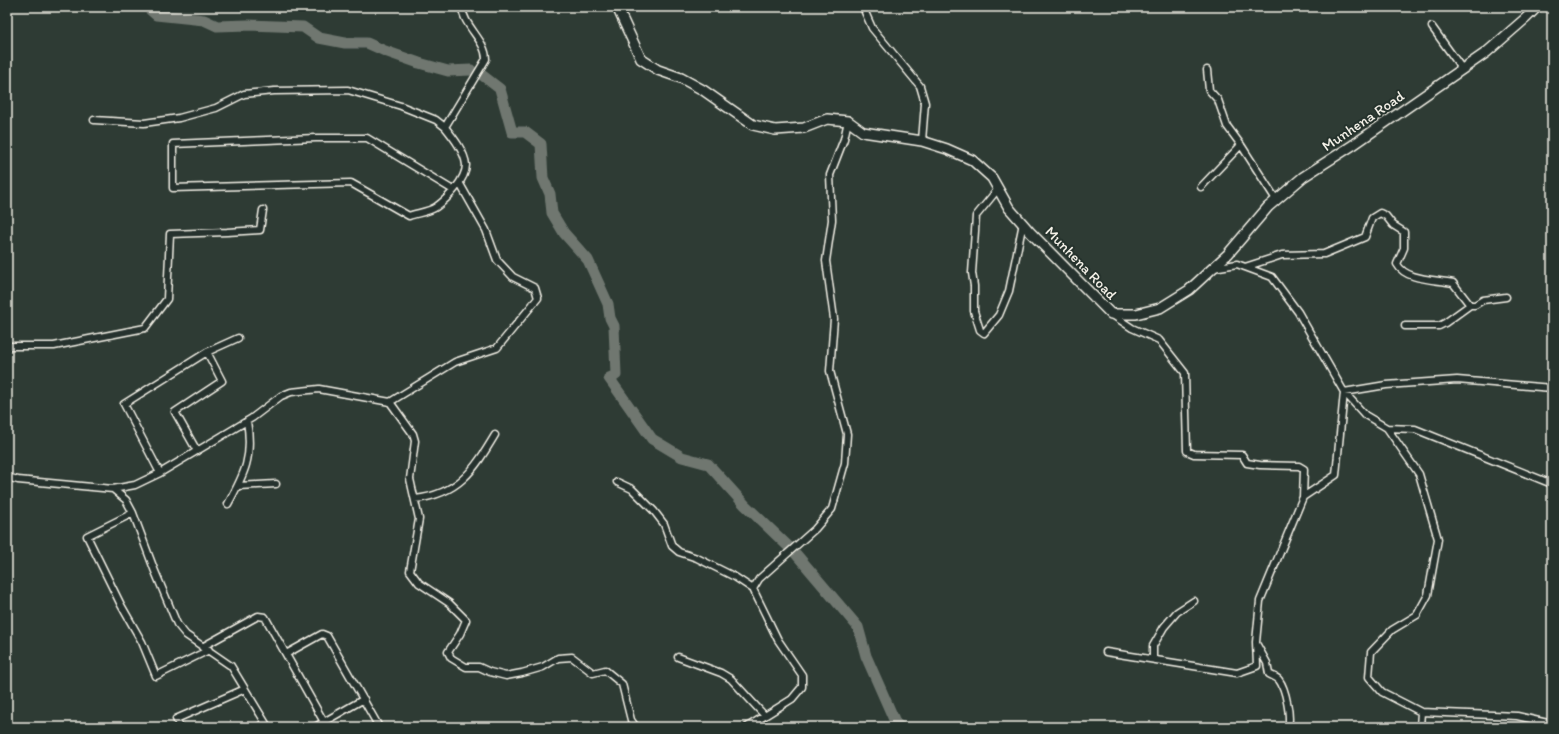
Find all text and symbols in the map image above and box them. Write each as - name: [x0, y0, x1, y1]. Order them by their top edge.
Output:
- street label: Munhena Road: [1318, 86, 1408, 155]
- street label: Munhena Road: [1041, 222, 1121, 304]

